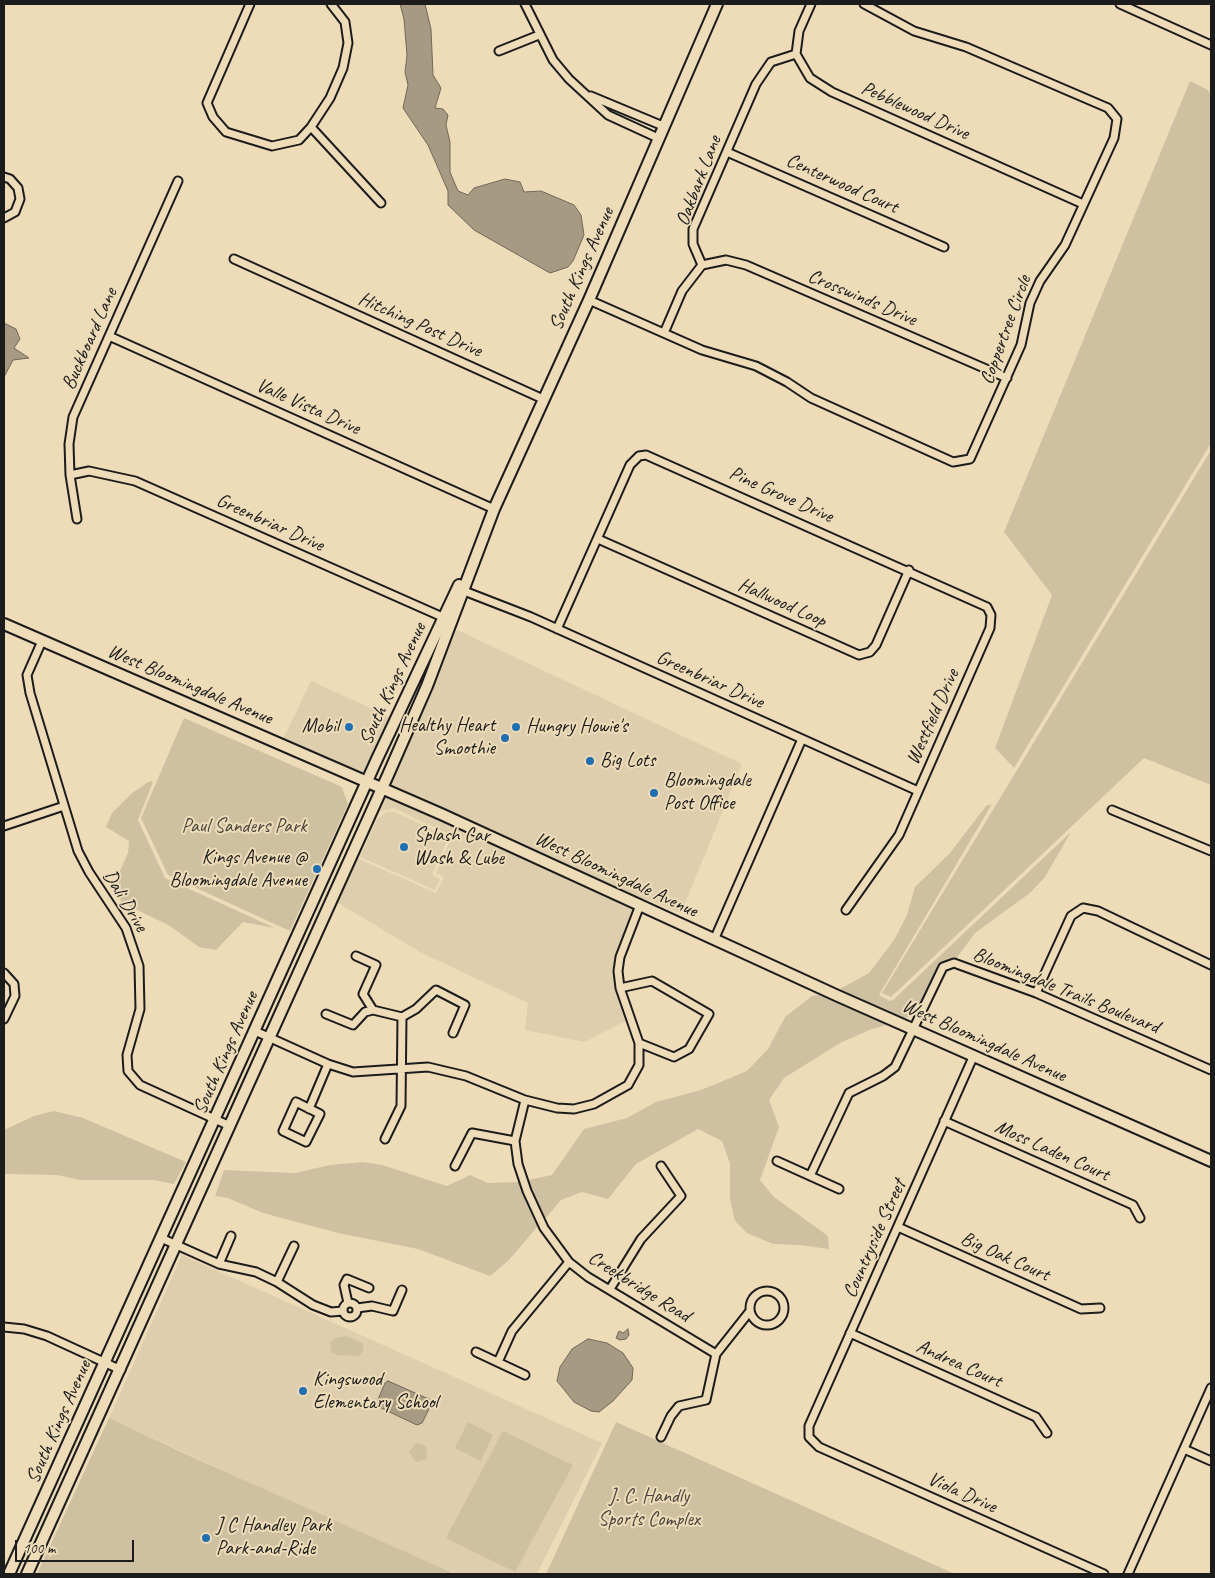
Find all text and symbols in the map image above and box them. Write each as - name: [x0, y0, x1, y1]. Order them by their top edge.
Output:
- street label: Pebblewood Drive: [857, 76, 973, 146]
- street label: Oakbark Lane: [671, 132, 727, 230]
- street label: Centerwood Court: [782, 149, 902, 219]
- street label: South Kings Avenue: [544, 204, 620, 334]
- street label: Crosswinds Drive: [804, 264, 920, 332]
- street label: Coppertree Circle: [975, 272, 1037, 388]
- street label: Buckboard Lane: [57, 284, 123, 394]
- street label: Hitching Post Drive: [355, 287, 485, 363]
- street label: Valle Vista Drive: [252, 373, 364, 441]
- street label: Pine Grove Drive: [725, 461, 837, 529]
- street label: Greenbriar Drive: [212, 489, 328, 557]
- street label: Hallwood Loop: [734, 573, 830, 633]
- street label: South Kings Avenue: [354, 619, 432, 749]
- street label: West Bloomingdale Avenue: [104, 639, 276, 731]
- street label: Greenbriar Drive: [652, 646, 768, 714]
- street label: Westfield Drive: [901, 665, 965, 769]
- place label: Healthy Heart Smoothie: [399, 714, 495, 761]
- place label: Mobil: [302, 715, 339, 739]
- place label: Hungry Howie's: [526, 715, 627, 739]
- marker: Mobil: [343, 721, 355, 733]
- marker: Hungry Howie's: [510, 721, 522, 733]
- marker: Healthy Heart Smoothie: [499, 732, 511, 744]
- place label: Big Lots: [600, 749, 655, 773]
- marker: Big Lots: [584, 755, 596, 767]
- place label: Bloomingdale Post Office: [664, 769, 751, 816]
- marker: Bloomingdale Post Office: [648, 787, 660, 799]
- park label: Paul Sanders Park: [181, 815, 307, 839]
- place label: Splash Car Wash & Lube: [414, 824, 504, 871]
- street label: West Bloomingdale Avenue: [531, 827, 701, 923]
- marker: Splash Car Wash & Lube: [398, 841, 410, 853]
- place label: Kings Avenue @ Bloomingdale Avenue: [170, 846, 307, 893]
- marker: Kings Avenue @ Bloomingdale Avenue: [311, 863, 323, 875]
- street label: Dali Drive: [97, 866, 153, 936]
- street label: Bloomingdale Trails Boulevard: [969, 943, 1163, 1039]
- street label: South Kings Avenue: [188, 988, 264, 1118]
- street label: West Bloomingdale Avenue: [898, 994, 1070, 1088]
- street label: Moss Laden Court: [991, 1115, 1113, 1187]
- street label: Countryside Street: [838, 1176, 912, 1302]
- street label: Big Oak Court: [957, 1227, 1053, 1287]
- street label: Creekbridge Road: [583, 1246, 695, 1328]
- street label: Andrea Court: [913, 1335, 1005, 1393]
- street label: South Kings Avenue: [21, 1357, 97, 1487]
- place label: Kingswood Elementary School: [313, 1368, 438, 1415]
- marker: Kingswood Elementary School: [297, 1385, 309, 1397]
- street label: Viola Drive: [924, 1467, 1000, 1519]
- park label: J. C. Handly Sports Complex: [598, 1485, 700, 1532]
- place label: J C Handley Park Park-and-Ride: [216, 1514, 331, 1561]
- scale bar: [18, 1530, 136, 1562]
- marker: J C Handley Park Park-and-Ride: [200, 1532, 212, 1544]
- text: 100 m: [23, 1539, 55, 1558]

